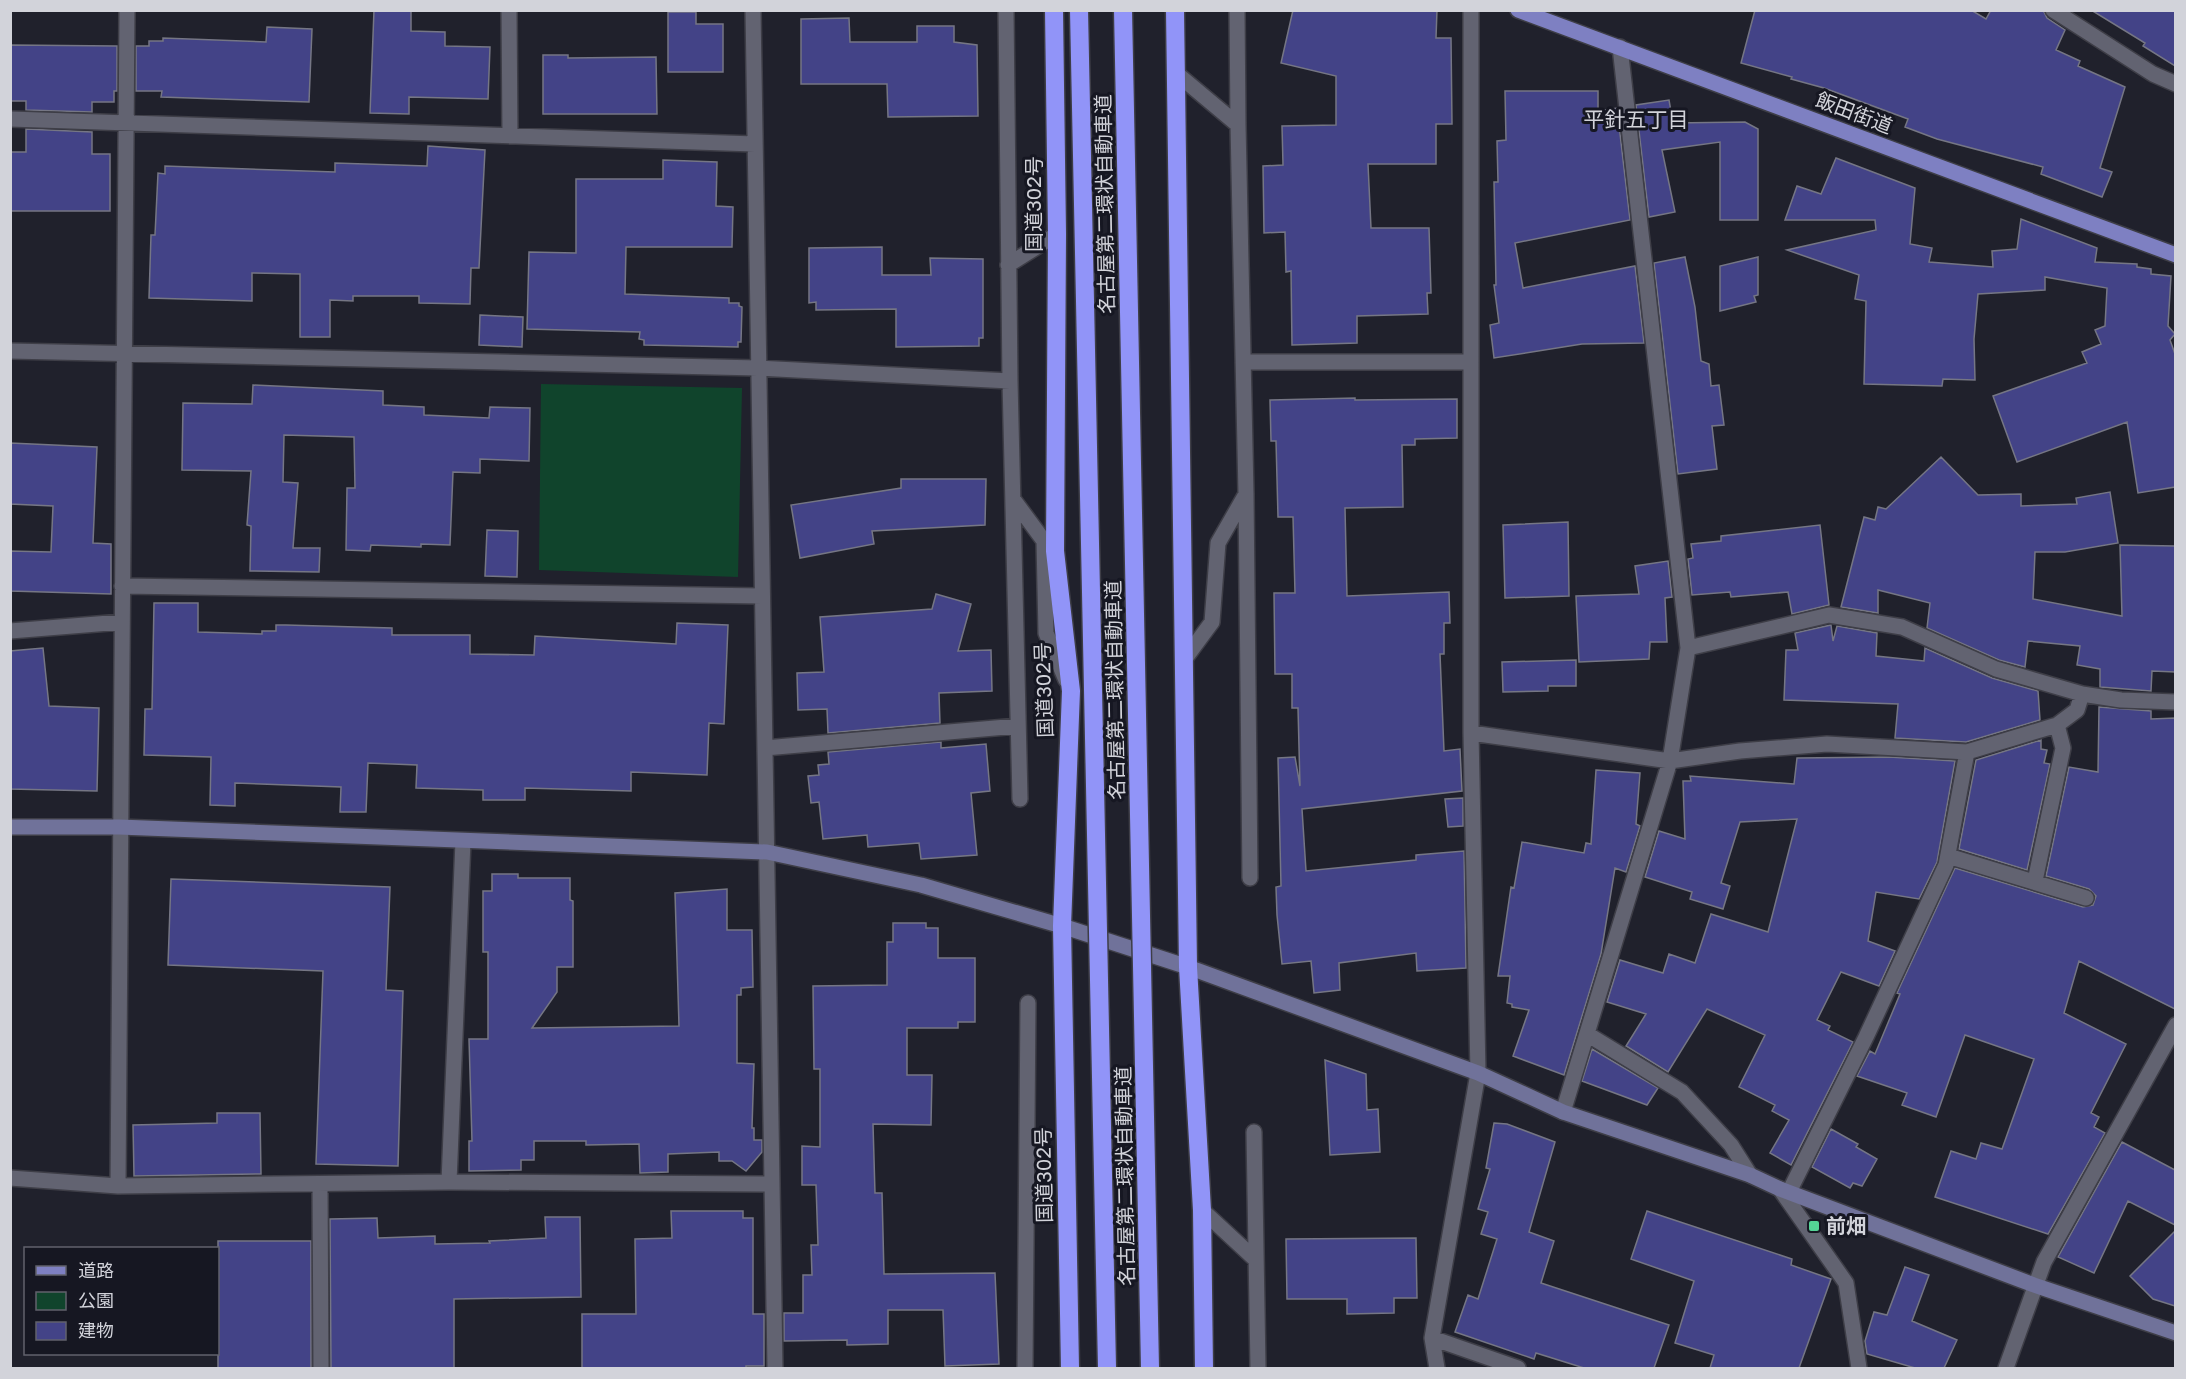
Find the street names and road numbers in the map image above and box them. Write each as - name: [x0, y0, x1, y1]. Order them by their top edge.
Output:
- street label: 飯田街道: [1813, 87, 1896, 138]
- street label: 名古屋第二環状自動車道: [1090, 94, 1118, 314]
- street label: 国道302号: [1021, 156, 1045, 252]
- street label: 名古屋第二環状自動車道: [1100, 580, 1128, 800]
- street label: 国道302号: [1029, 642, 1057, 738]
- street label: 名古屋第二環状自動車道: [1110, 1066, 1138, 1286]
- street label: 国道302号: [1030, 1127, 1056, 1223]

